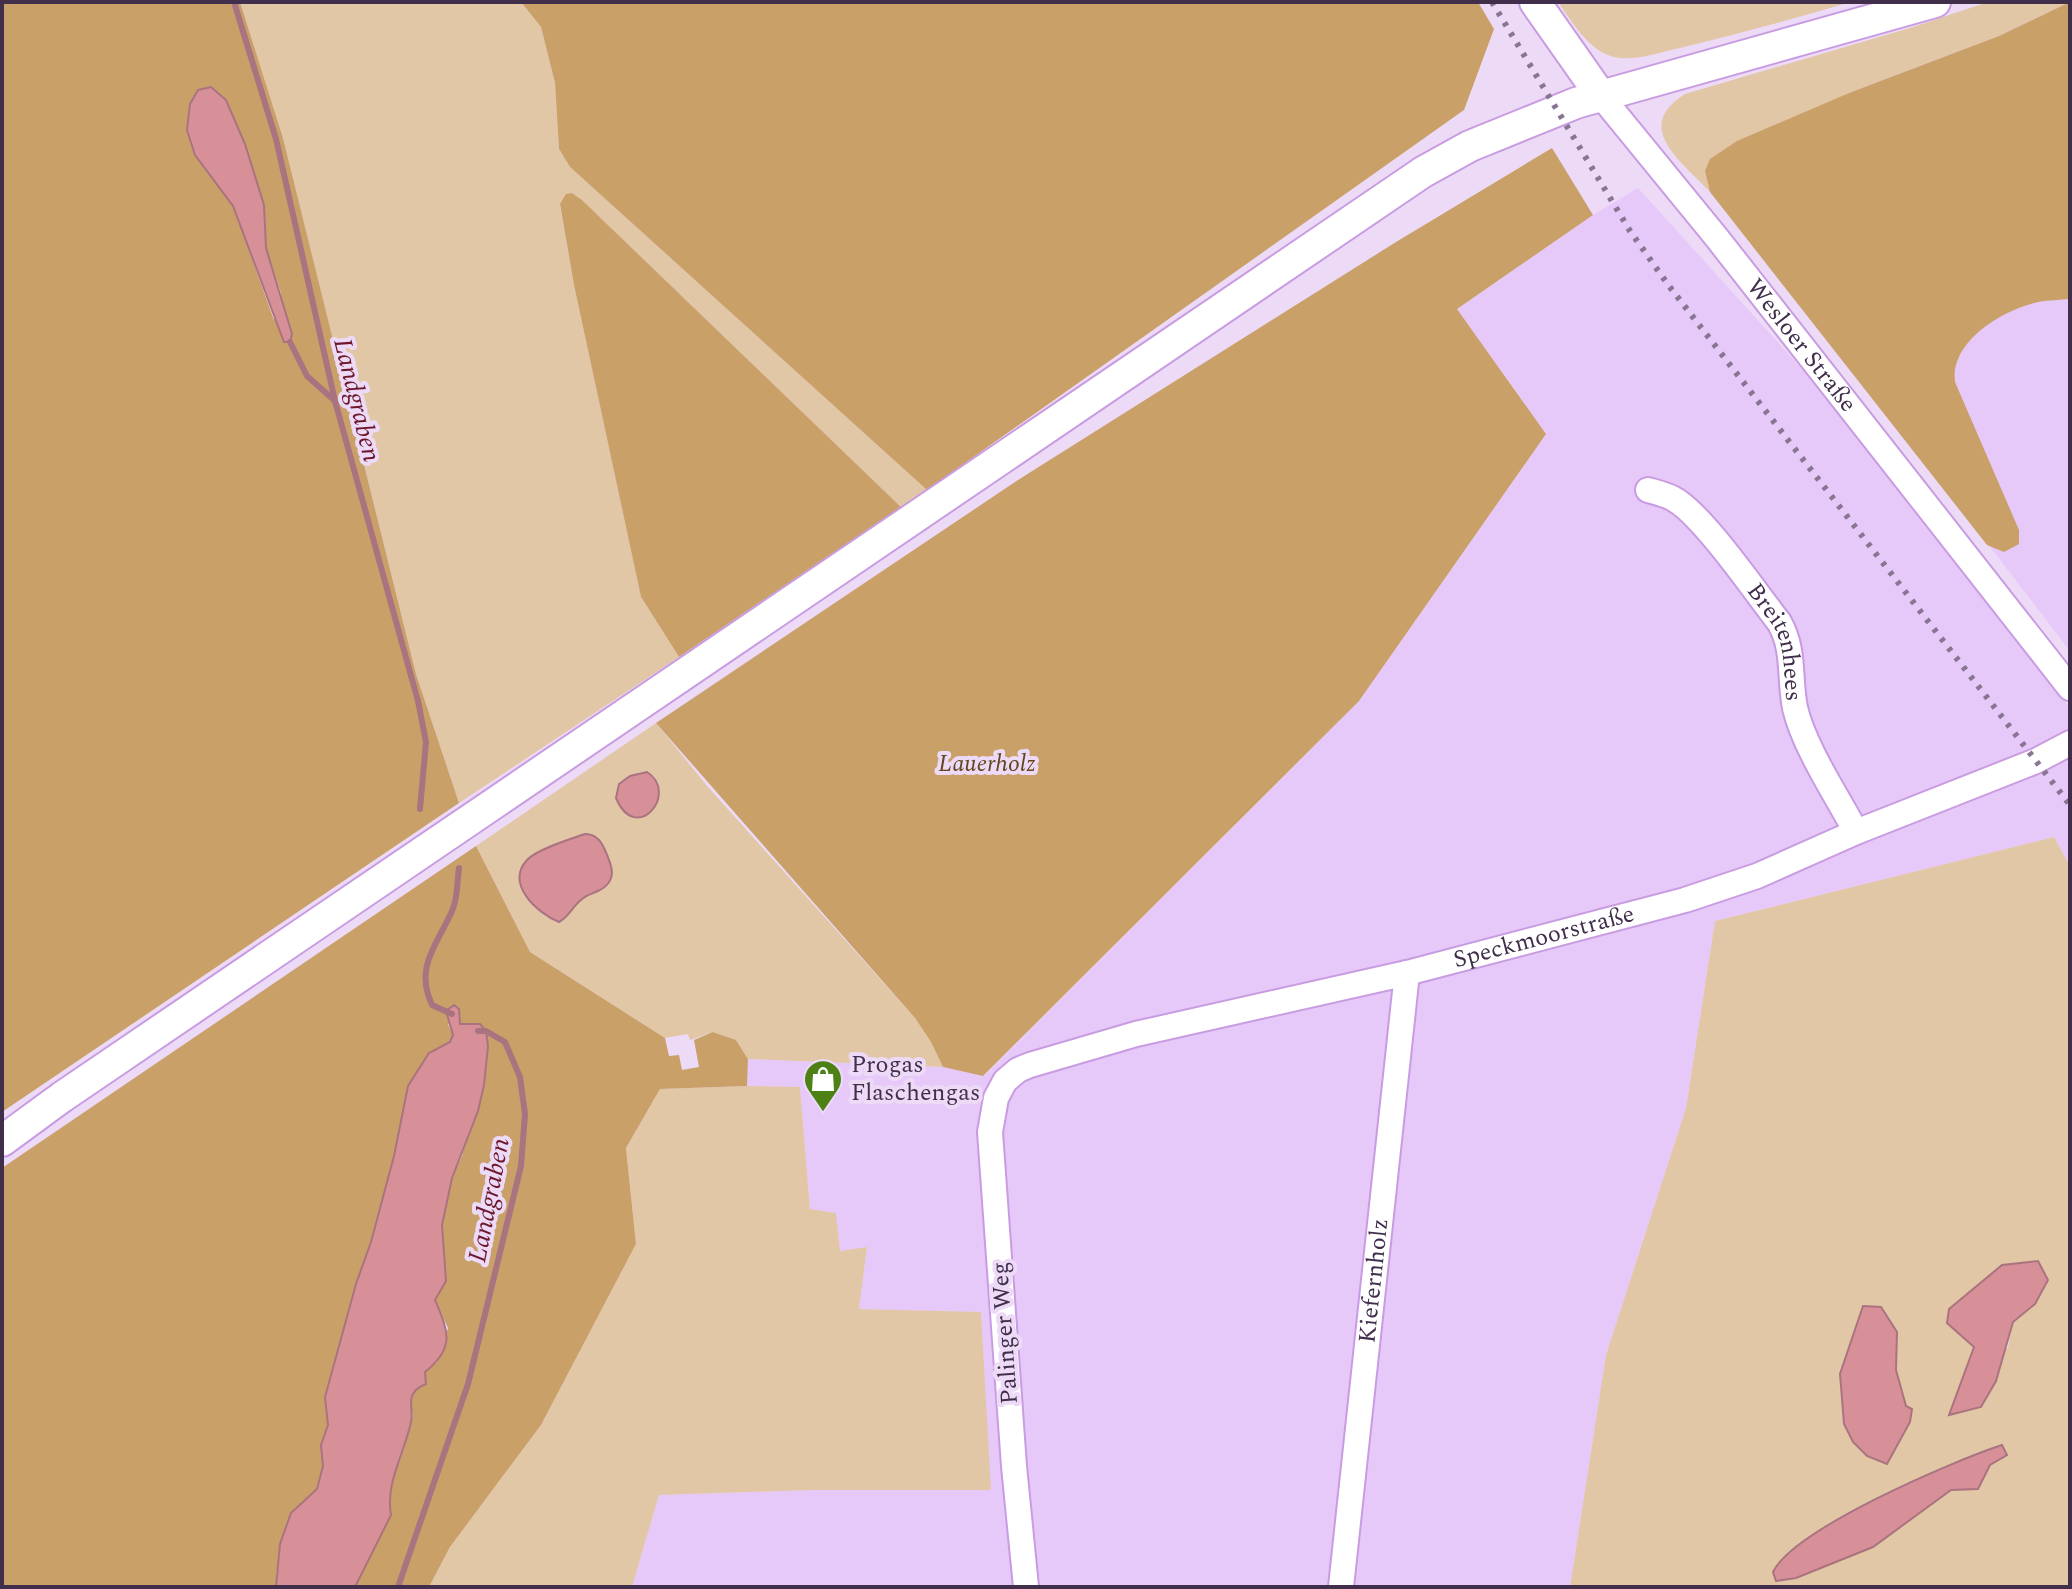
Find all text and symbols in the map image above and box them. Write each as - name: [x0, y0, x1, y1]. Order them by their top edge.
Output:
- street label: Wesloer Straße: [1737, 271, 1865, 420]
- water label: Landgraben: [322, 334, 392, 466]
- street label: Breitenhees: [1738, 575, 1812, 703]
- park label: Lauerholz: [938, 746, 1036, 782]
- street label: Speckmoorstraße: [1449, 896, 1638, 978]
- place label: Progas Flaschengas: [851, 1047, 980, 1111]
- shop icon: Progas Flaschengas: [802, 1058, 844, 1113]
- water label: Landgraben: [457, 1134, 521, 1266]
- street label: Kiefernholz: [1349, 1217, 1398, 1345]
- street label: Palinger Weg: [982, 1261, 1028, 1405]

